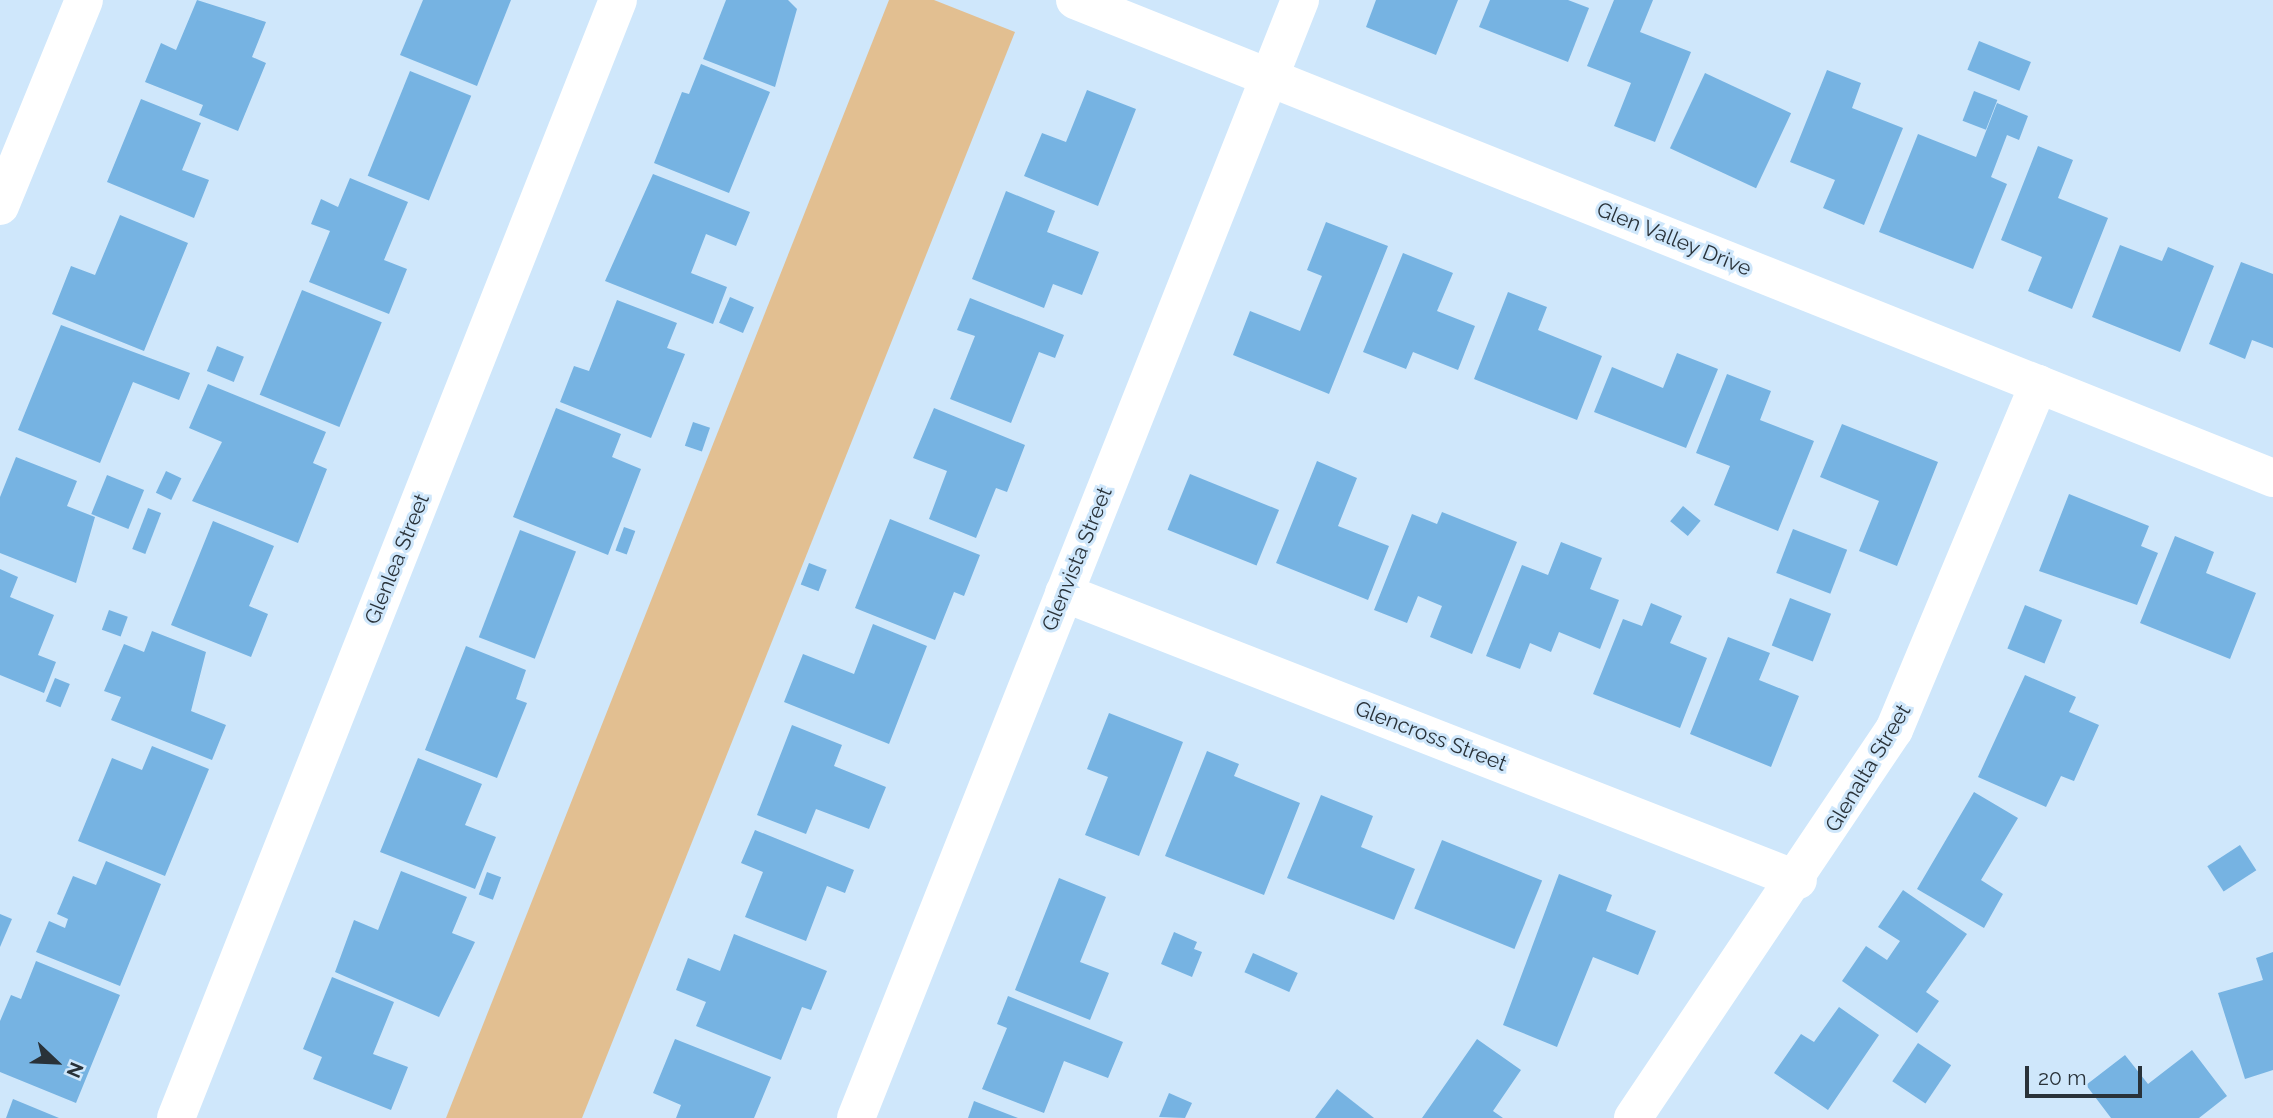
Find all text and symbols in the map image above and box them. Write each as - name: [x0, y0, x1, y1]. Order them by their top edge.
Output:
- street label: Glen Valley Drive: [1593, 196, 1755, 282]
- street label: Glenvista Street: [1037, 483, 1117, 635]
- street label: Glenlea Street: [359, 490, 435, 628]
- street label: Glencross Street: [1352, 696, 1510, 776]
- street label: Glenalta Street: [1820, 700, 1916, 836]
- north arrow: [21, 1027, 91, 1097]
- scale bar: [2028, 1052, 2145, 1096]
- text: N: [62, 1059, 88, 1081]
- text: 20 m: [2038, 1065, 2086, 1090]

